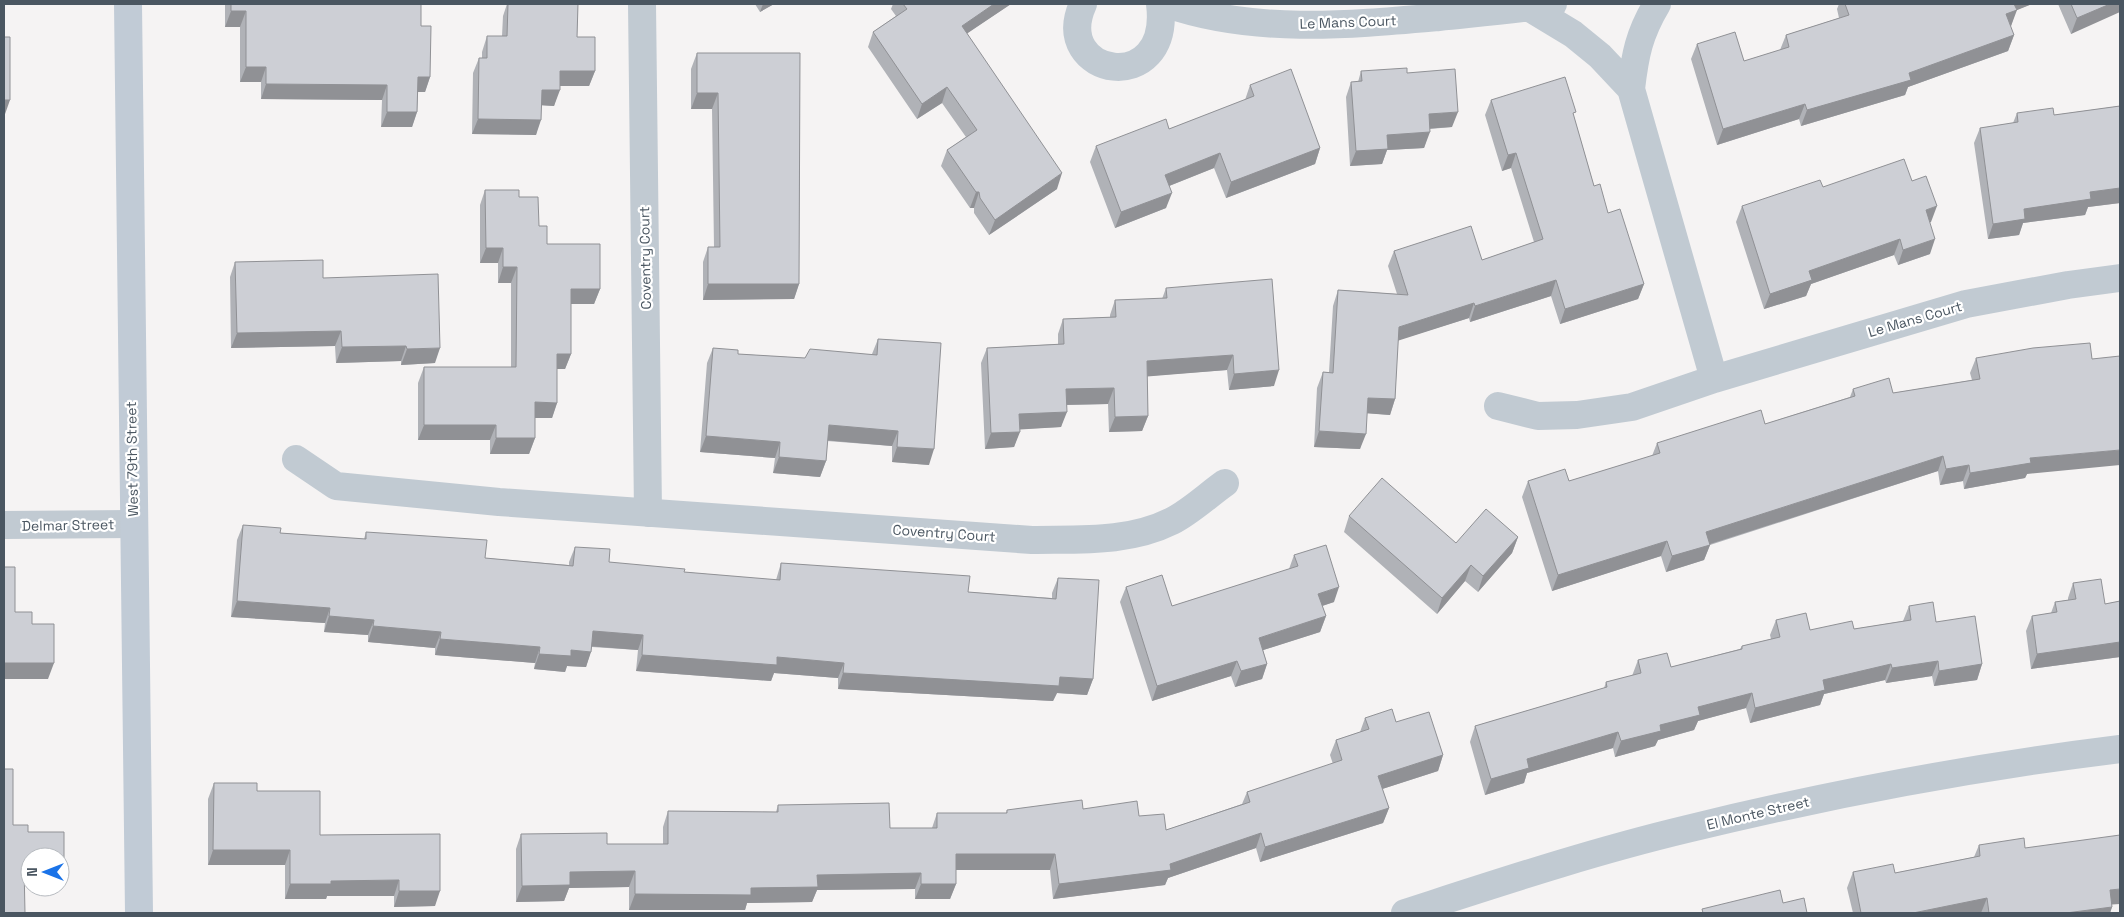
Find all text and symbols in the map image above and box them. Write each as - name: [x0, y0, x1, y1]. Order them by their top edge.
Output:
- street label: Le Mans Court: [1299, 11, 1397, 33]
- street label: Coventry Court: [635, 206, 655, 310]
- street label: Le Mans Court: [1866, 297, 1964, 341]
- street label: West 79th Street: [122, 401, 142, 517]
- street label: Delmar Street: [21, 515, 115, 535]
- street label: Coventry Court: [892, 520, 996, 546]
- street label: El Monte Street: [1705, 792, 1811, 834]
- north arrow: [20, 847, 70, 897]
- text: N: [23, 867, 41, 877]

